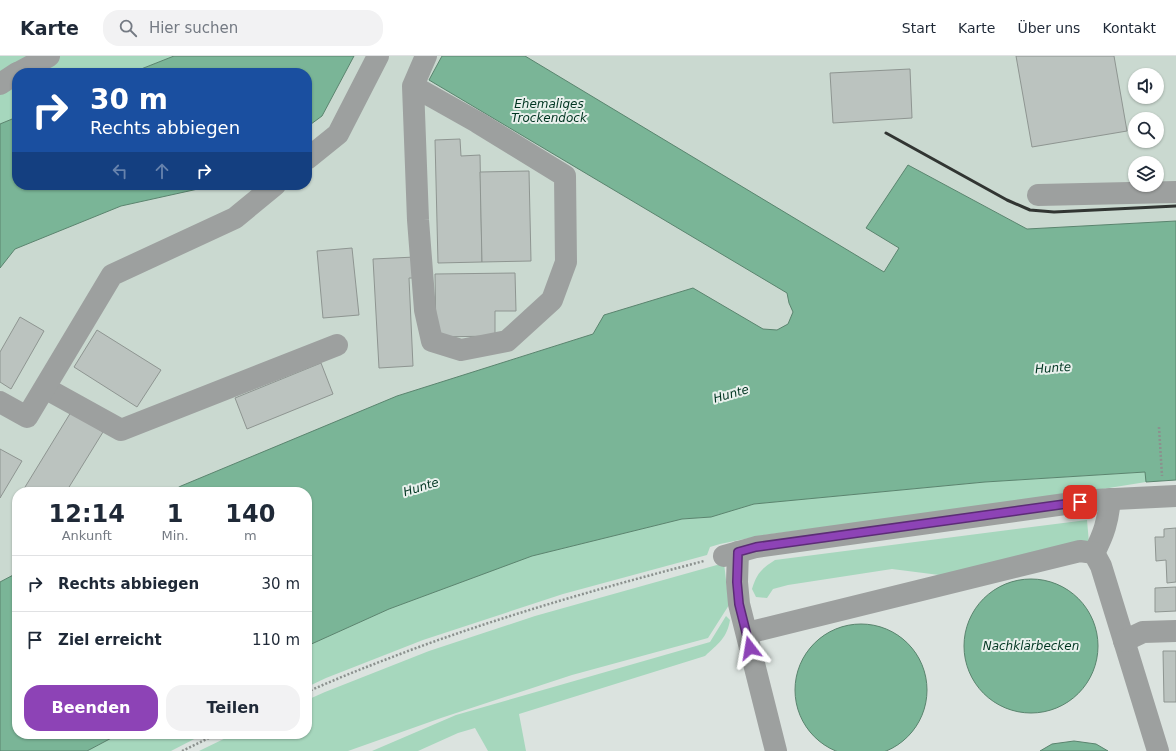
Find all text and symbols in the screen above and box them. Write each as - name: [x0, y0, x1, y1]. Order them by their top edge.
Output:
- search box: [103, 10, 383, 46]
- text: Karte: [20, 17, 79, 39]
- icon: search: [117, 17, 139, 39]
- text: Hier suchen: [149, 19, 238, 37]
- text: Start: [902, 20, 936, 36]
- text: Karte: [958, 20, 995, 36]
- text: Über uns: [1017, 20, 1080, 36]
- text: Kontakt: [1102, 20, 1156, 36]
- map controls: [1128, 68, 1164, 192]
- button: sound: [1128, 68, 1164, 104]
- text: 30 m: [90, 83, 168, 116]
- icon: right: [24, 84, 76, 136]
- water label: Ehemaliges Trockendock: [511, 97, 588, 125]
- button: search: [1128, 112, 1164, 148]
- text: Rechts abbiegen: [90, 117, 240, 138]
- button: layers: [1128, 156, 1164, 192]
- icon: left: [109, 160, 131, 182]
- icon: ahead: [151, 160, 173, 182]
- icon: right: [193, 160, 215, 182]
- water label: Hunte: [1034, 360, 1072, 376]
- water label: Hunte: [712, 382, 750, 406]
- water label: Hunte: [402, 475, 440, 499]
- pin: [1063, 485, 1097, 519]
- icon: arrive: [1069, 491, 1091, 513]
- text: 12:14: [49, 500, 125, 528]
- text: 1: [167, 500, 183, 528]
- text: 140: [225, 500, 275, 528]
- text: Ankunft: [62, 528, 112, 543]
- text: Min.: [162, 528, 189, 543]
- text: m: [244, 528, 257, 543]
- icon: right: [24, 573, 46, 595]
- text: Rechts abbiegen: [58, 575, 199, 593]
- text: 30 m: [262, 575, 300, 593]
- position arrow: [729, 627, 771, 669]
- icon: arrive: [24, 629, 46, 651]
- text: Ziel erreicht: [58, 631, 162, 649]
- text: 110 m: [252, 631, 300, 649]
- water label: Nachklärbecken: [983, 639, 1079, 653]
- button: Beenden: [24, 685, 158, 731]
- button: Teilen: [166, 685, 300, 731]

